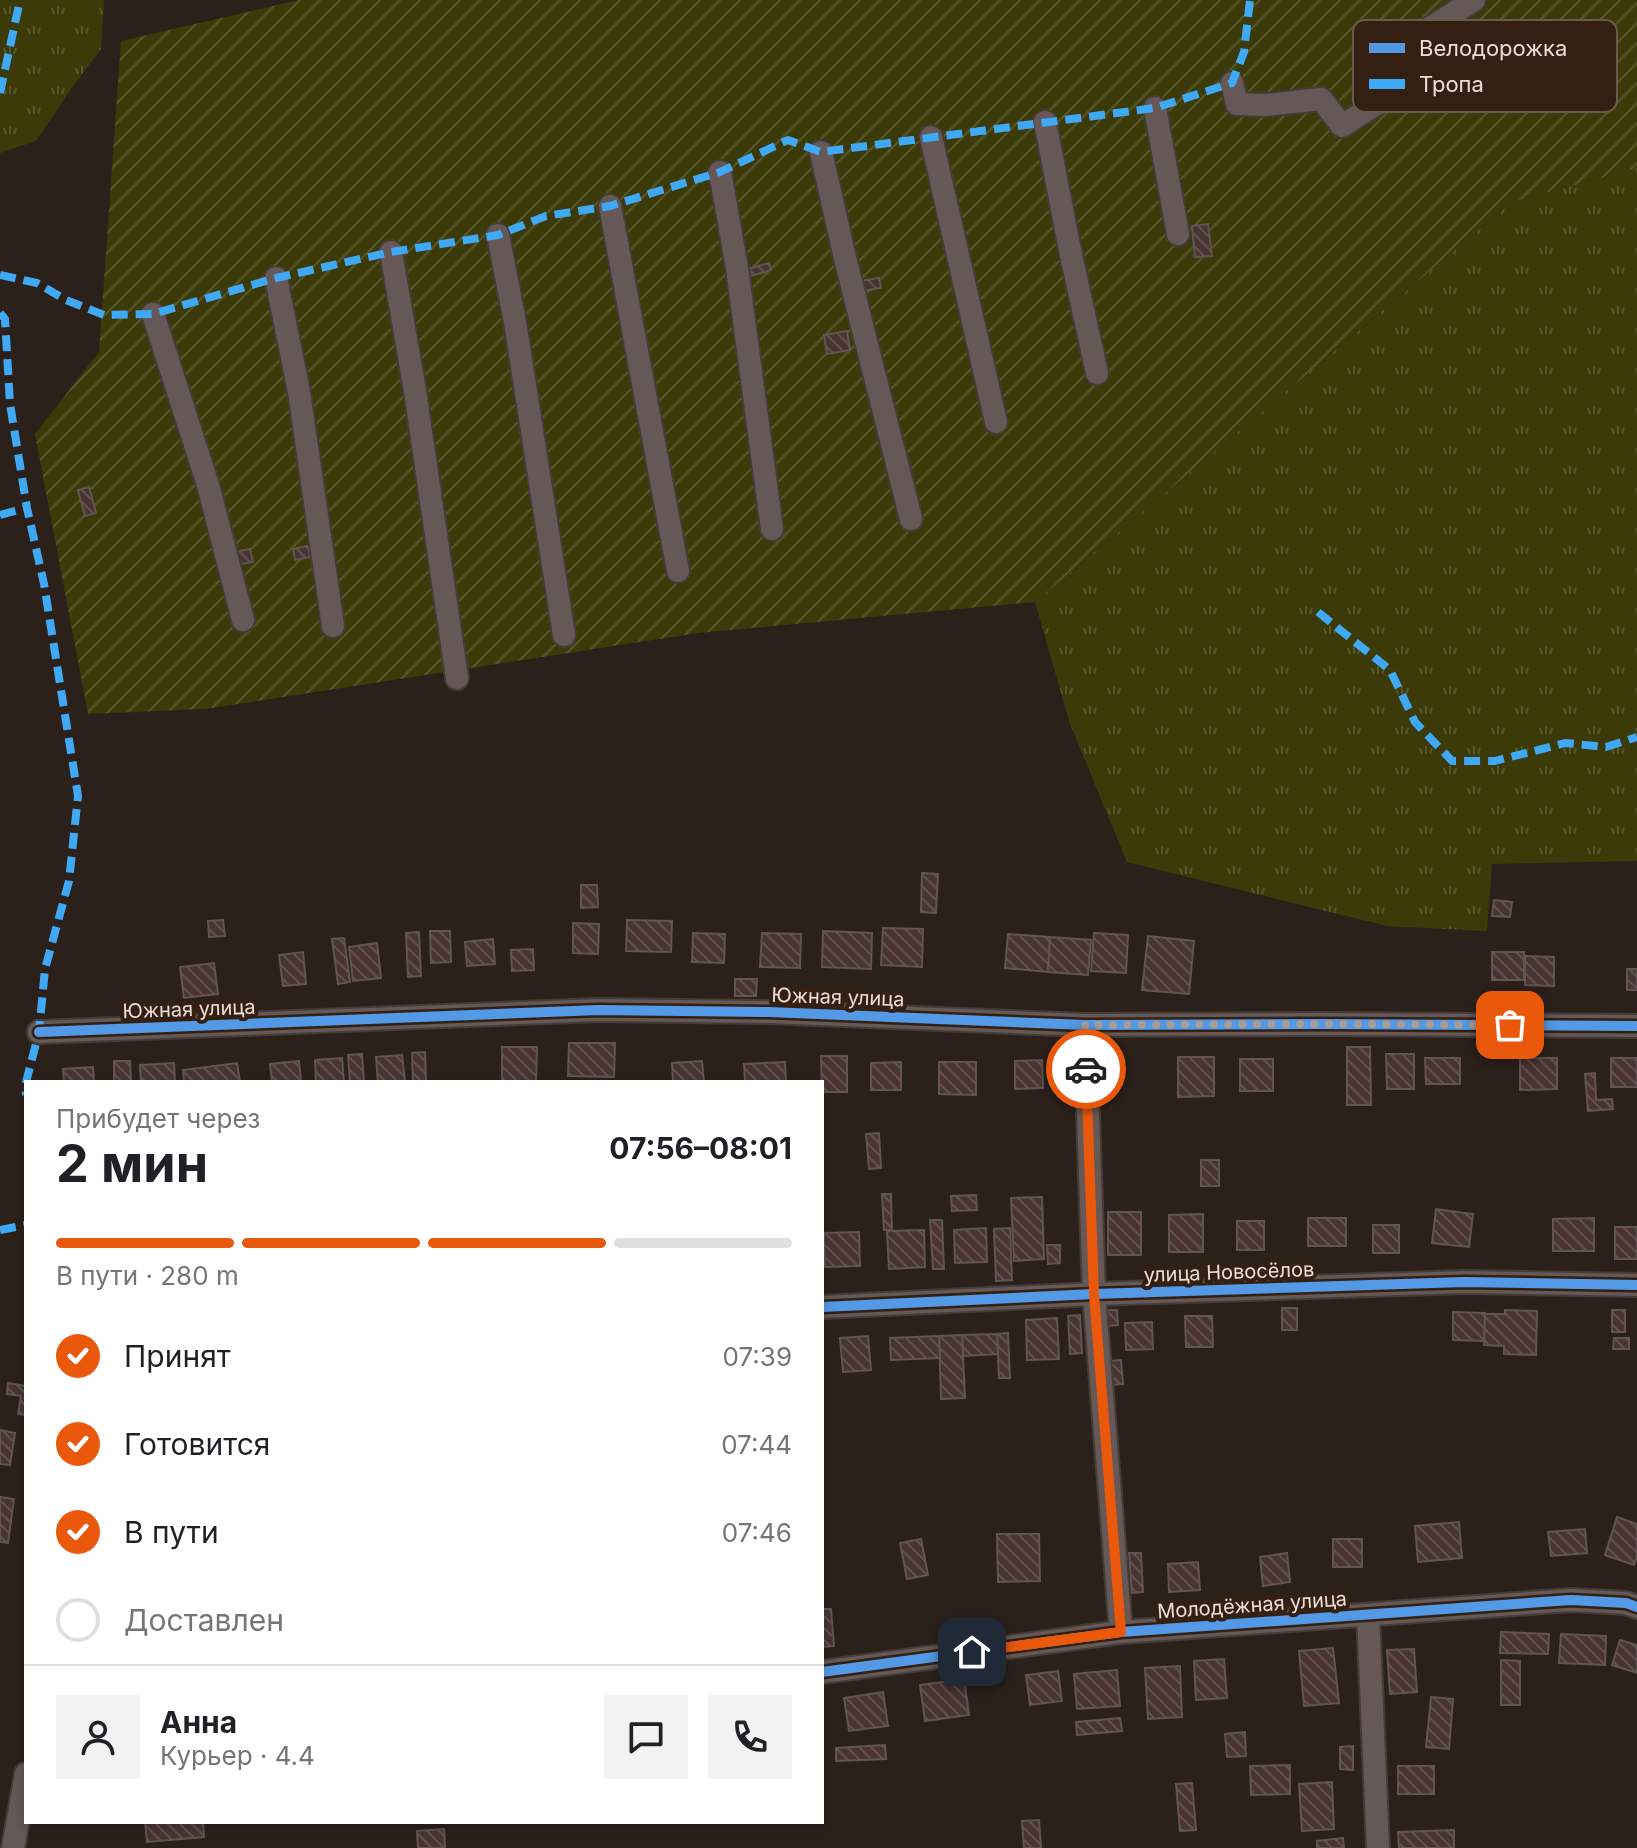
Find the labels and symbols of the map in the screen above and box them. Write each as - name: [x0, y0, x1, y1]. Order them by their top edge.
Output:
- legend: [1353, 20, 1617, 112]
- text: Велодорожка: [1419, 35, 1567, 61]
- text: Тропа: [1419, 71, 1484, 97]
- street label: Южная улица: [771, 983, 905, 1011]
- pin: [1476, 991, 1544, 1059]
- street label: Южная улица: [122, 995, 256, 1023]
- courier: [1046, 1029, 1126, 1109]
- street label: улица Новосёлов: [1143, 1257, 1315, 1287]
- street label: Молодёжная улица: [1156, 1586, 1348, 1624]
- pin: [938, 1618, 1006, 1686]

